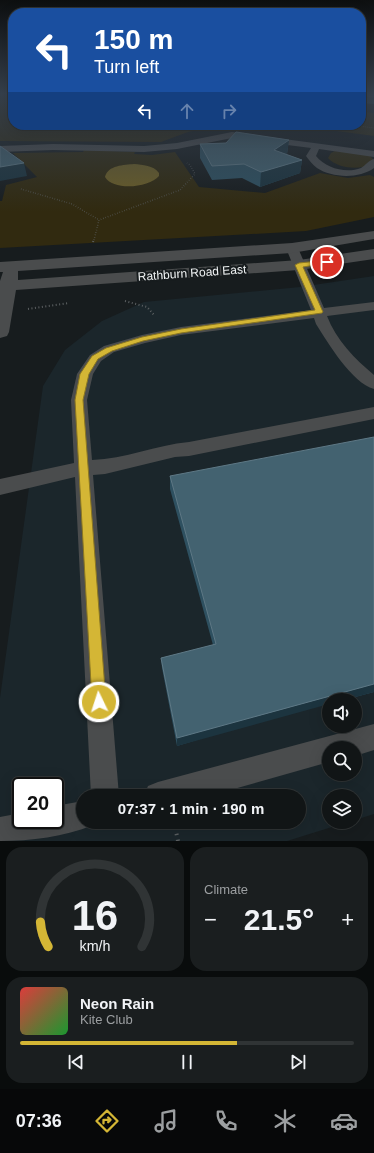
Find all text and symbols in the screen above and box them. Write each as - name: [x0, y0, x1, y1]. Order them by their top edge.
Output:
- icon: left: [28, 24, 80, 76]
- text: 150 m: [94, 24, 173, 55]
- text: Turn left: [94, 57, 159, 77]
- icon: left: [134, 100, 156, 122]
- icon: ahead: [176, 100, 198, 122]
- icon: right: [218, 100, 240, 122]
- pin: [310, 245, 344, 279]
- icon: arrive: [316, 251, 338, 273]
- street label: Rathburn Road East: [137, 262, 247, 284]
- position arrow: [78, 681, 120, 723]
- map controls: [322, 693, 362, 829]
- button: sound: [322, 693, 362, 733]
- button: search: [322, 741, 362, 781]
- speed limit sign: 20: [12, 777, 64, 829]
- button: layers: [322, 789, 362, 829]
- text: 07:37 · 1 min · 190 m: [118, 800, 264, 817]
- text: Climate: [204, 882, 248, 897]
- text: 16: [72, 892, 118, 939]
- text: 21.5°: [244, 903, 314, 936]
- text: −: [204, 907, 217, 932]
- text: +: [341, 907, 354, 932]
- text: km/h: [80, 938, 111, 954]
- text: Neon Rain: [80, 995, 154, 1012]
- text: Kite Club: [80, 1012, 133, 1027]
- icon: previous: [65, 1051, 87, 1073]
- icon: pause: [176, 1051, 198, 1073]
- icon: next: [287, 1051, 309, 1073]
- icon: directions: [93, 1107, 121, 1135]
- icon: music: [152, 1107, 180, 1135]
- icon: phone: [212, 1107, 240, 1135]
- icon: climate: [271, 1107, 299, 1135]
- icon: car: [330, 1107, 358, 1135]
- text: 07:36: [16, 1111, 62, 1131]

